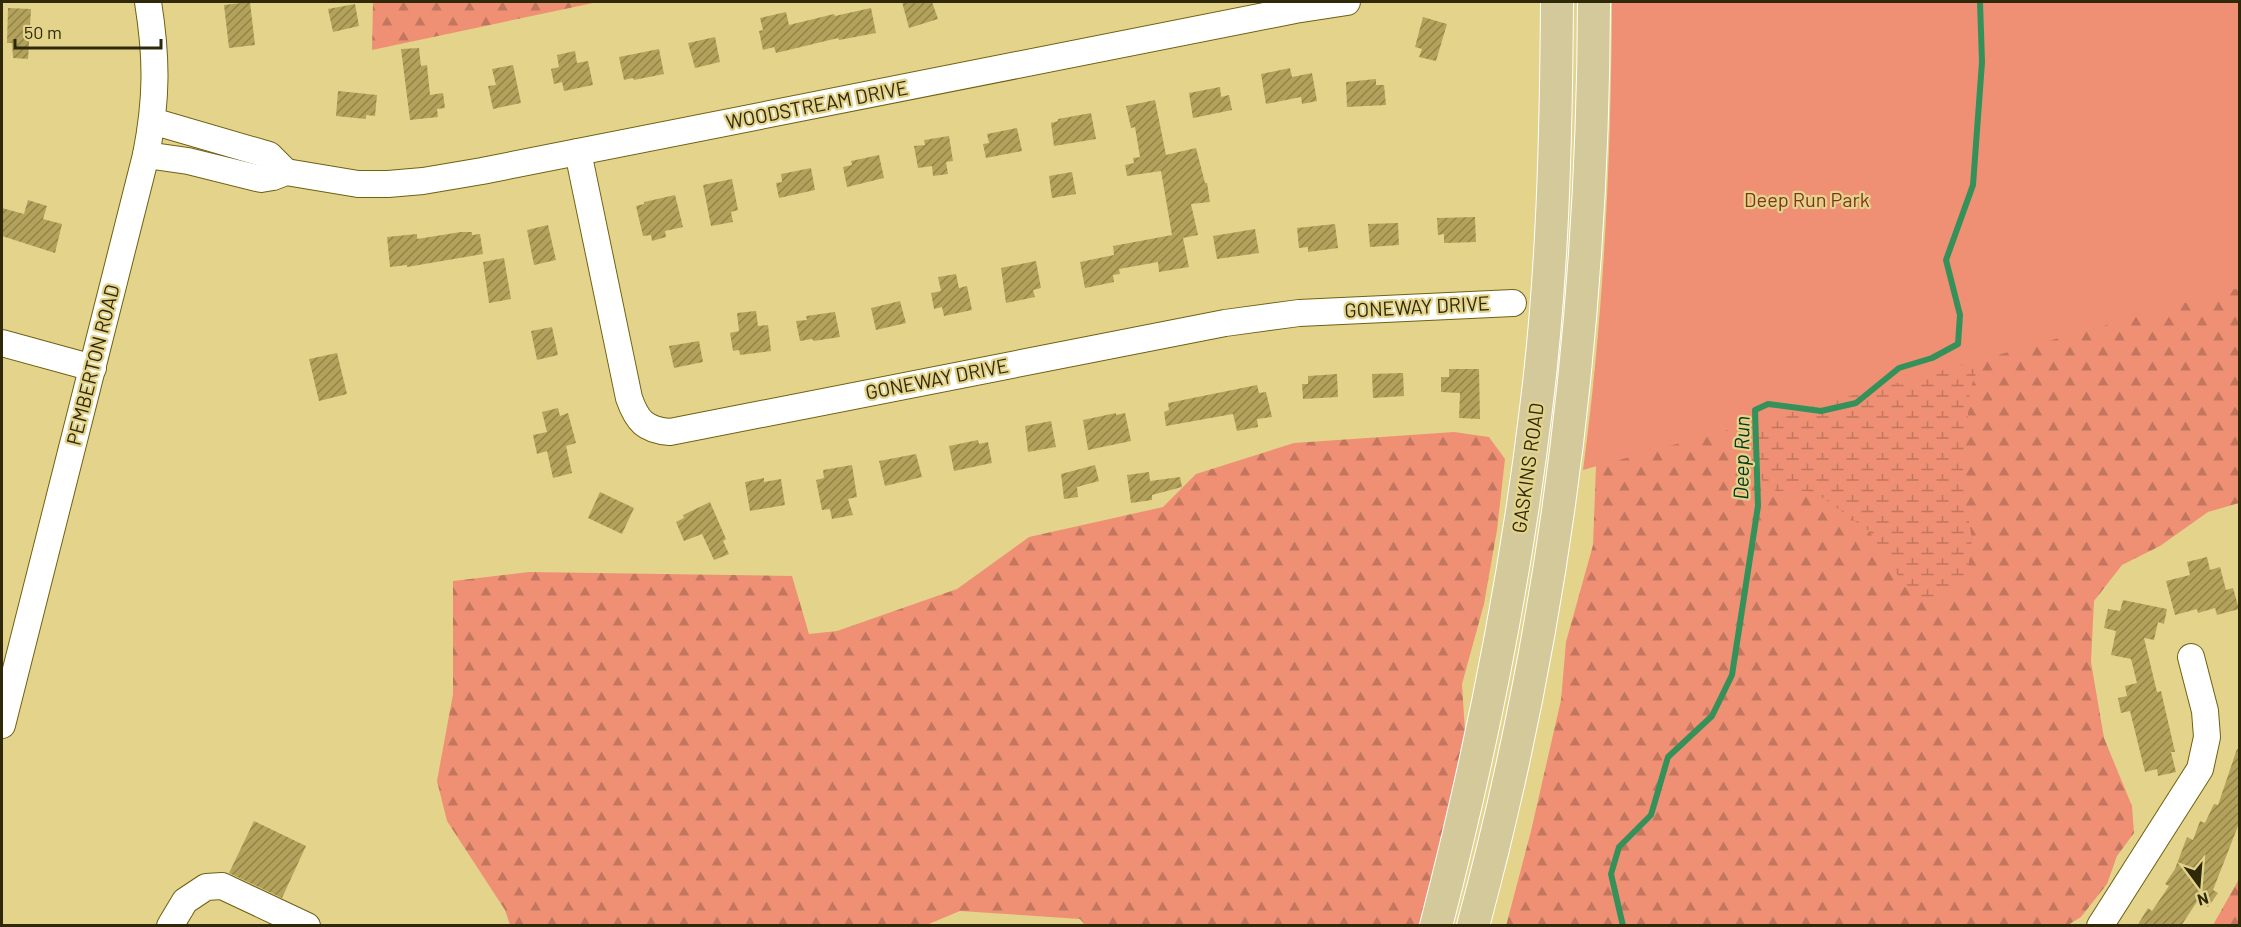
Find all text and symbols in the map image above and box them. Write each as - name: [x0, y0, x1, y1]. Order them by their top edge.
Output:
- scale bar: [15, 12, 160, 50]
- text: 50 m: [24, 21, 62, 43]
- street label: WOODSTREAM DRIVE: [724, 75, 910, 133]
- park label: Deep Run Park: [1744, 187, 1870, 211]
- street label: PEMBERTON ROAD: [60, 282, 124, 448]
- street label: GONEWAY DRIVE: [1344, 290, 1490, 322]
- street label: GONEWAY DRIVE: [863, 352, 1010, 404]
- street label: GASKINS ROAD: [1506, 401, 1548, 534]
- water label: Deep Run: [1727, 416, 1754, 500]
- north arrow: [2169, 855, 2229, 915]
- text: N: [2196, 889, 2211, 910]

